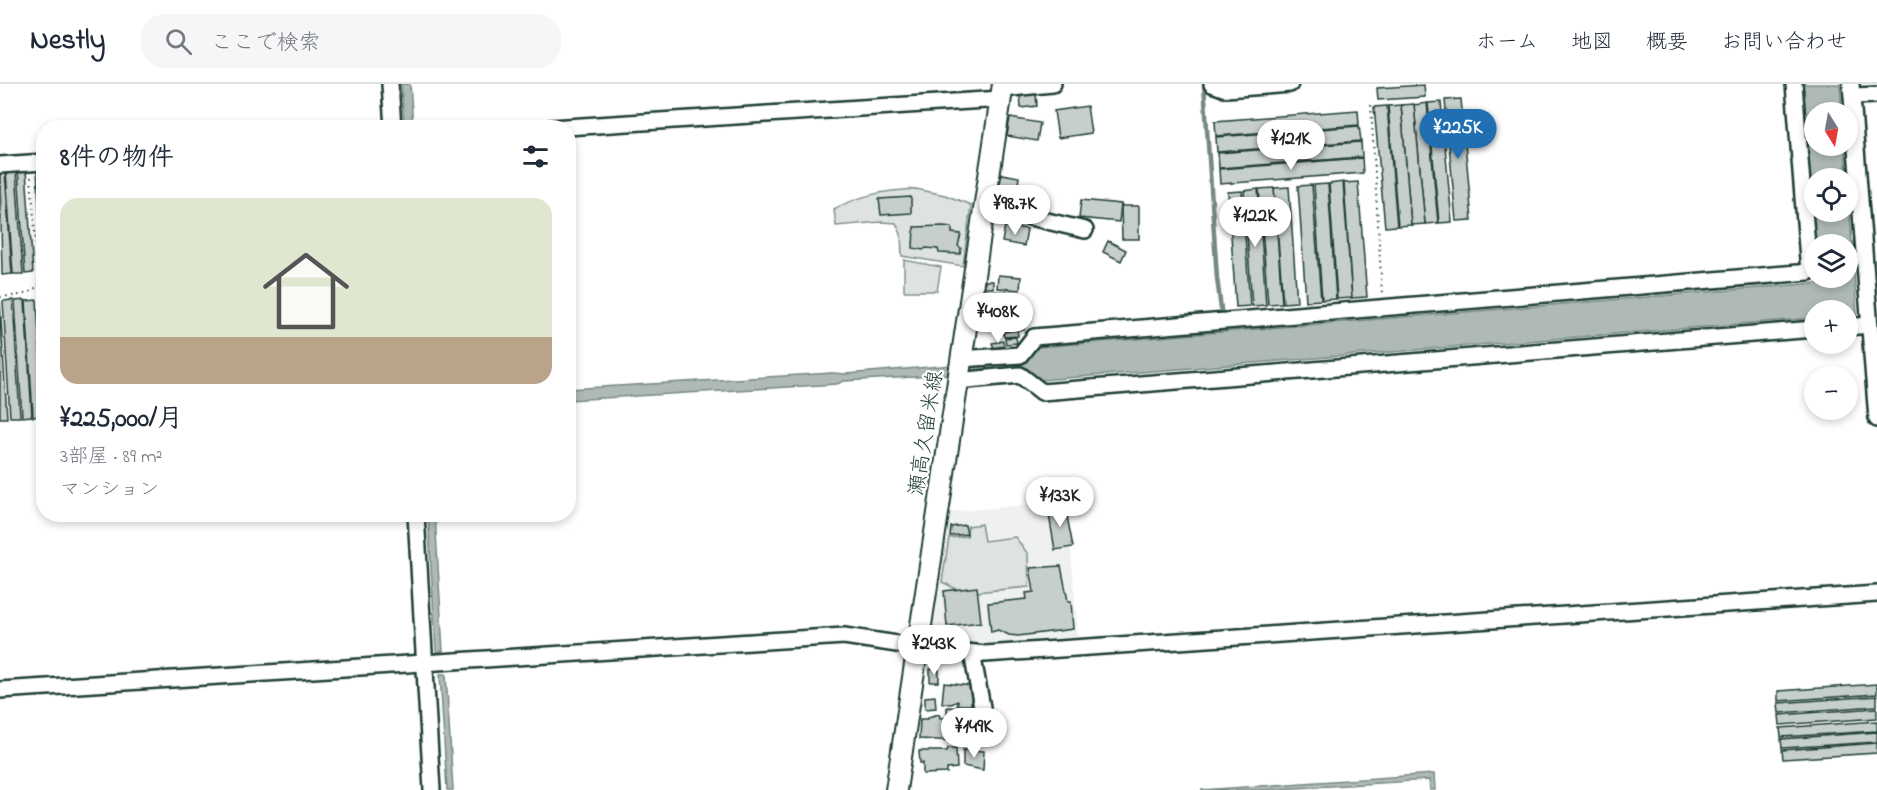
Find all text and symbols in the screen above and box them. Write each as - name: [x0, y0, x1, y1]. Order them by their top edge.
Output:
- search box: [141, 14, 561, 68]
- text: Nestly: [30, 21, 105, 62]
- icon: search: [162, 25, 195, 58]
- text: ここで検索: [210, 28, 320, 60]
- text: ホーム: [1476, 28, 1538, 58]
- text: 地図: [1571, 28, 1613, 58]
- text: 概要: [1646, 28, 1688, 58]
- text: お問い合わせ: [1721, 28, 1847, 58]
- north arrow: [1804, 102, 1858, 156]
- map controls: [1804, 102, 1858, 420]
- pin: ¥225K: [1416, 109, 1500, 160]
- text: ¥225K: [1434, 114, 1482, 143]
- pin: ¥121K: [1249, 120, 1333, 171]
- text: ¥121K: [1271, 125, 1311, 154]
- text: 8件の物件: [60, 140, 174, 178]
- icon: filters: [519, 140, 552, 173]
- button: locate: [1804, 168, 1858, 222]
- pin: ¥98.7K: [966, 185, 1064, 236]
- text: ¥98.7K: [993, 190, 1037, 219]
- pin: ¥122K: [1213, 197, 1297, 248]
- text: ¥122K: [1233, 202, 1277, 231]
- button: layers: [1804, 234, 1858, 288]
- icon: home: [252, 237, 360, 345]
- pin: ¥408K: [956, 293, 1040, 344]
- text: ¥408K: [977, 298, 1019, 327]
- button: +: [1804, 300, 1858, 354]
- button: −: [1804, 366, 1858, 420]
- street label: 瀬高久留米線: [902, 369, 952, 498]
- text: ¥225,000/月: [60, 401, 183, 439]
- text: 3部屋 · 89 m²: [60, 443, 163, 472]
- text: マンション: [60, 476, 159, 505]
- pin: ¥133K: [1018, 477, 1102, 528]
- text: ¥133K: [1040, 482, 1080, 511]
- pin: ¥243K: [892, 625, 976, 676]
- text: ¥243K: [912, 630, 956, 659]
- pin: ¥149K: [932, 708, 1016, 759]
- text: ¥149K: [955, 713, 993, 742]

